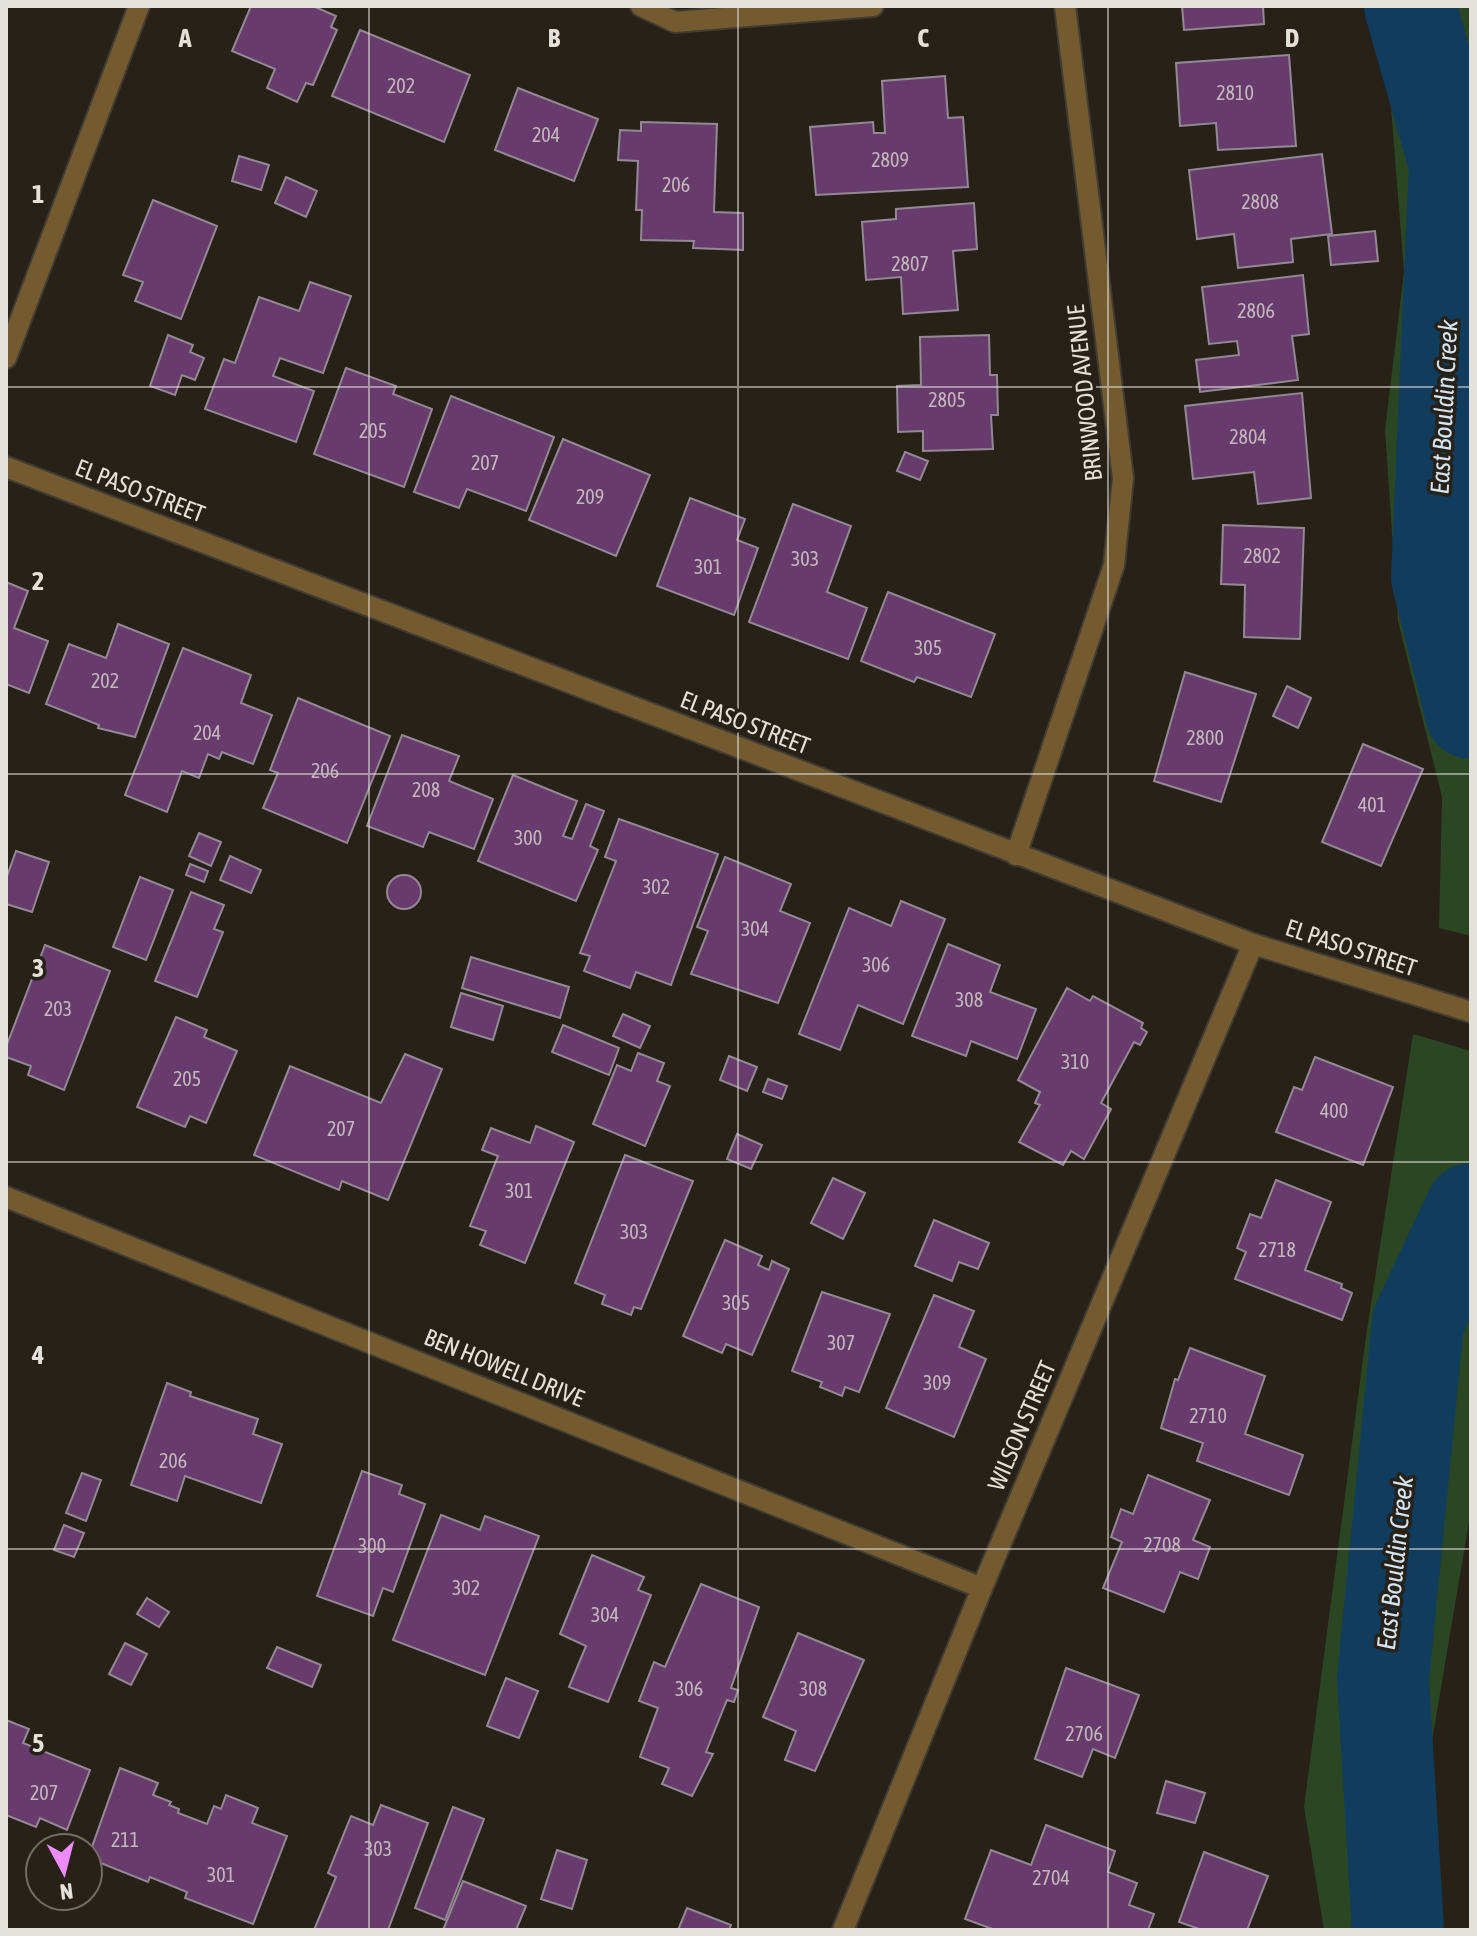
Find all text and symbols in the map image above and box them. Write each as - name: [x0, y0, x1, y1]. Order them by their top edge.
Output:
- text: A: [178, 23, 192, 53]
- text: B: [548, 23, 561, 53]
- text: C: [917, 23, 929, 53]
- text: D: [1285, 23, 1299, 53]
- house number: 202: [387, 74, 415, 97]
- house number: 2810: [1216, 81, 1254, 104]
- house number: 204: [532, 123, 560, 146]
- house number: 2809: [871, 148, 909, 171]
- house number: 206: [662, 173, 690, 196]
- text: 1: [32, 179, 44, 209]
- house number: 2808: [1241, 190, 1279, 213]
- house number: 2807: [891, 252, 929, 275]
- house number: 2806: [1237, 299, 1275, 322]
- street label: BRINWOOD AVENUE: [1062, 303, 1107, 483]
- water label: East Bouldin Creek: [1424, 318, 1464, 495]
- house number: 2805: [928, 388, 966, 411]
- house number: 205: [359, 419, 387, 442]
- house number: 2804: [1229, 425, 1267, 448]
- house number: 207: [471, 451, 499, 474]
- street label: EL PASO STREET: [72, 453, 209, 528]
- house number: 209: [576, 485, 604, 508]
- house number: 2802: [1243, 544, 1281, 567]
- house number: 303: [791, 547, 819, 570]
- house number: 301: [694, 555, 722, 578]
- text: 2: [32, 566, 44, 596]
- house number: 305: [914, 636, 942, 659]
- house number: 202: [91, 669, 119, 692]
- street label: EL PASO STREET: [677, 685, 814, 760]
- house number: 204: [193, 721, 221, 744]
- house number: 2800: [1186, 726, 1224, 749]
- house number: 206: [311, 759, 339, 782]
- house number: 208: [412, 778, 440, 801]
- house number: 401: [1358, 793, 1386, 816]
- house number: 300: [514, 826, 542, 849]
- house number: 302: [642, 875, 670, 898]
- street label: EL PASO STREET: [1282, 914, 1421, 982]
- house number: 304: [741, 917, 769, 940]
- text: 3: [32, 953, 44, 983]
- house number: 306: [862, 953, 890, 976]
- house number: 308: [955, 988, 983, 1011]
- house number: 203: [44, 997, 72, 1020]
- house number: 310: [1061, 1050, 1089, 1073]
- house number: 205: [173, 1067, 201, 1090]
- house number: 400: [1320, 1099, 1348, 1122]
- house number: 207: [327, 1117, 355, 1140]
- house number: 301: [505, 1179, 533, 1202]
- house number: 303: [620, 1220, 648, 1243]
- house number: 2718: [1258, 1238, 1296, 1261]
- house number: 305: [722, 1291, 750, 1314]
- street label: BEN HOWELL DRIVE: [420, 1323, 588, 1412]
- house number: 307: [827, 1331, 855, 1354]
- text: 4: [31, 1340, 44, 1370]
- street label: WILSON STREET: [982, 1357, 1061, 1495]
- house number: 309: [923, 1371, 951, 1394]
- house number: 2710: [1189, 1404, 1227, 1427]
- house number: 206: [159, 1449, 187, 1472]
- water label: East Bouldin Creek: [1371, 1474, 1419, 1651]
- house number: 2708: [1143, 1533, 1181, 1556]
- house number: 300: [358, 1534, 386, 1557]
- house number: 302: [452, 1576, 480, 1599]
- house number: 304: [591, 1603, 619, 1626]
- house number: 306: [675, 1677, 703, 1700]
- house number: 308: [799, 1677, 827, 1700]
- house number: 2706: [1065, 1722, 1103, 1745]
- text: 5: [32, 1728, 44, 1758]
- house number: 207: [30, 1781, 58, 1804]
- house number: 211: [111, 1828, 139, 1851]
- north arrow: [24, 1832, 104, 1912]
- house number: 303: [364, 1837, 392, 1860]
- house number: 301: [207, 1863, 235, 1886]
- house number: 2704: [1032, 1866, 1070, 1889]
- text: N: [58, 1878, 74, 1906]

